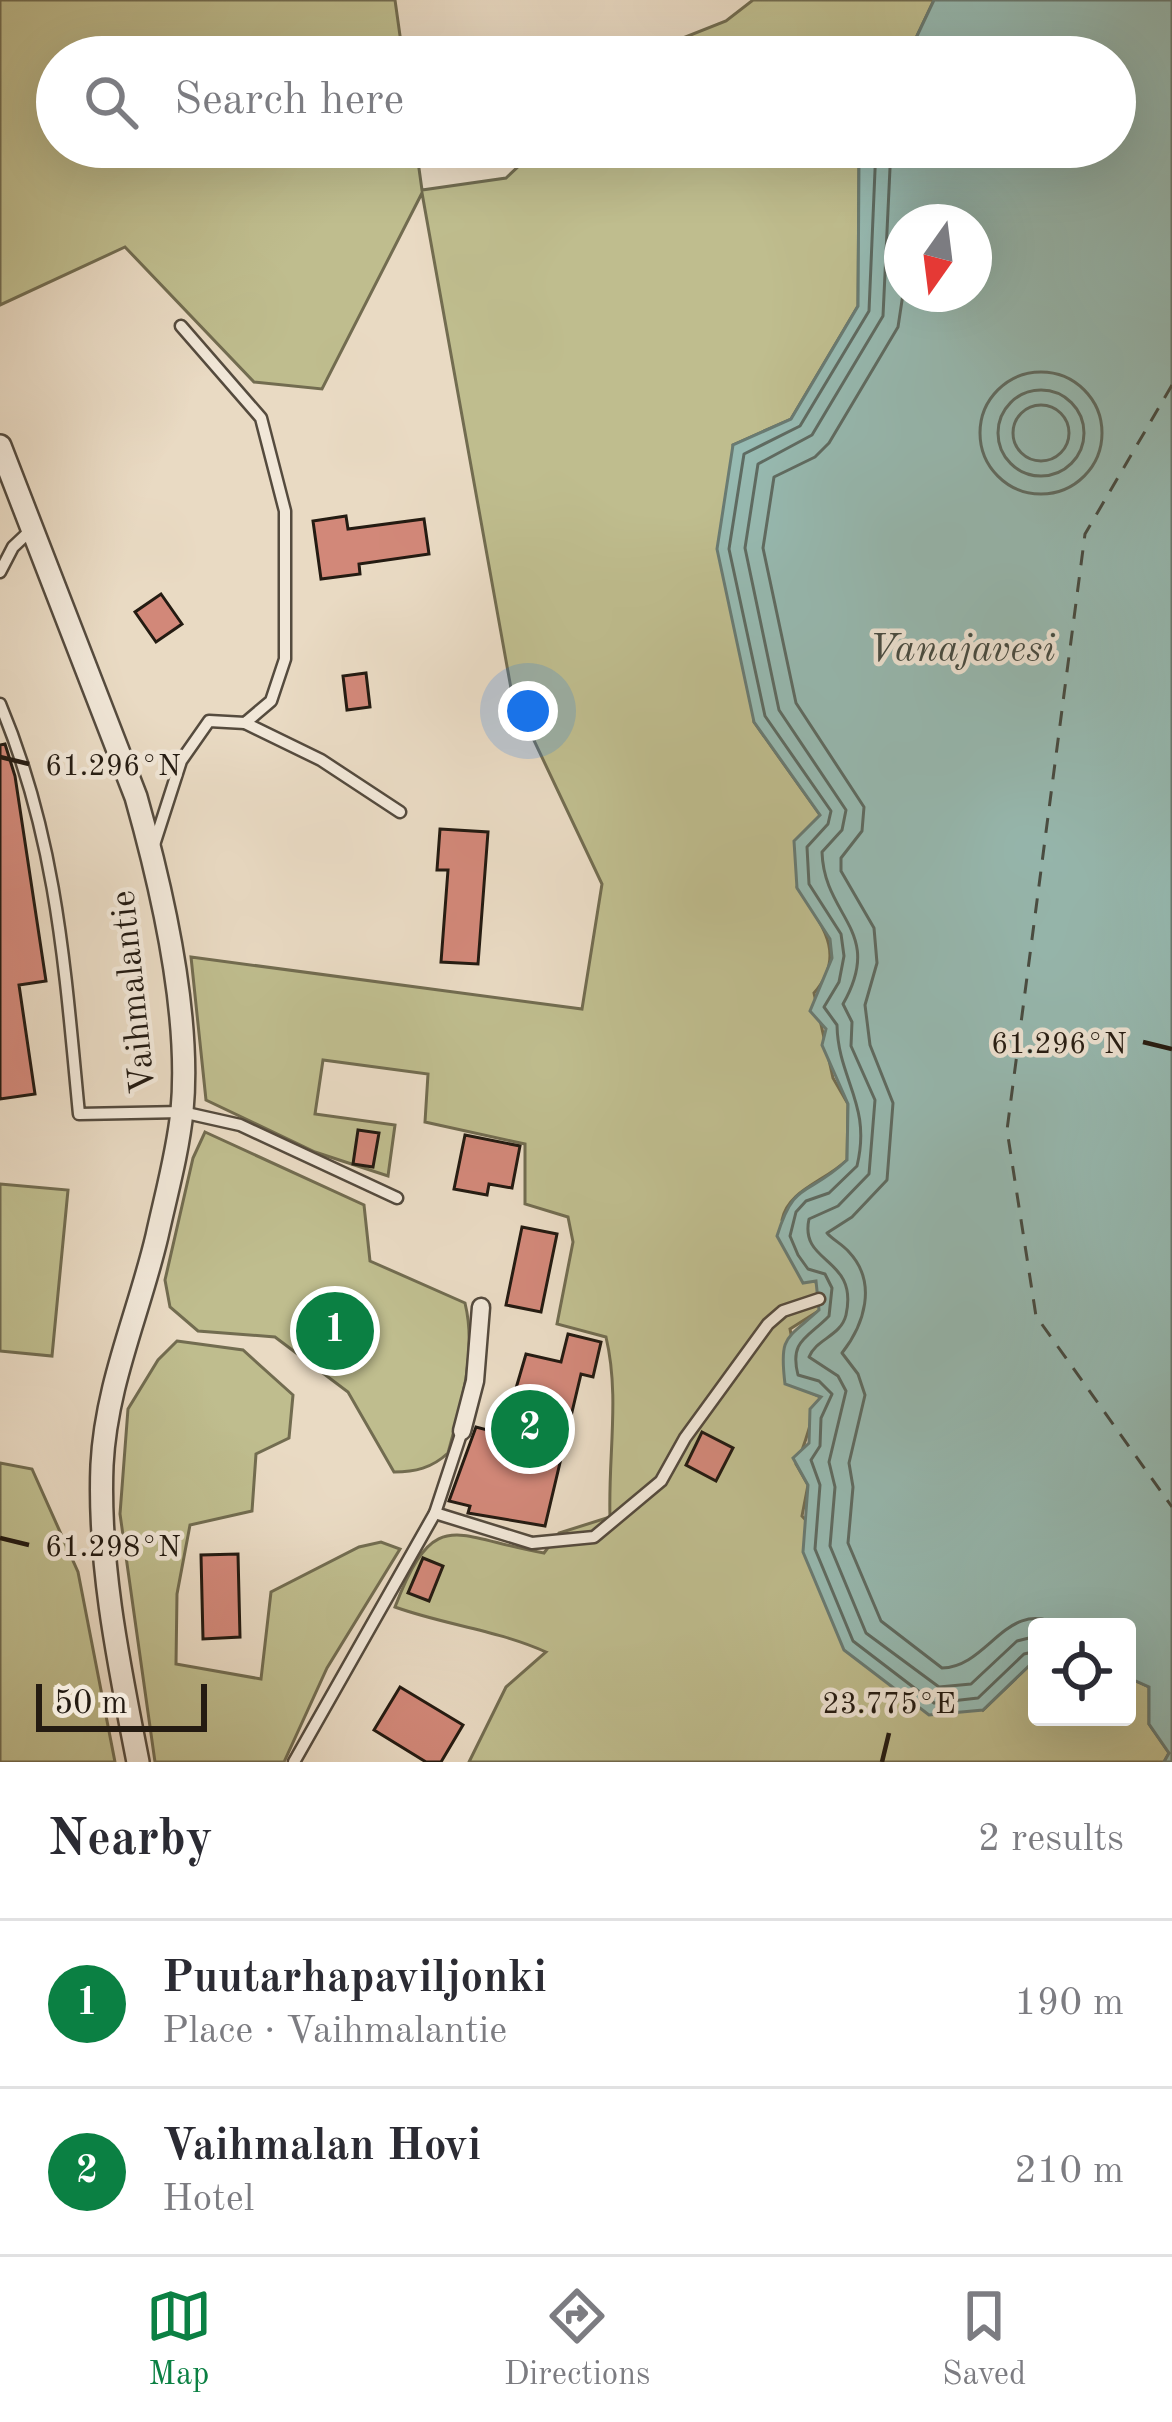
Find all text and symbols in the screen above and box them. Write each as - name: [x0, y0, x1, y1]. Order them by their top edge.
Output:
- search box: [36, 36, 1136, 168]
- icon: search: [78, 69, 144, 135]
- text: Search here: [174, 79, 404, 124]
- north arrow: [884, 204, 992, 312]
- water label: Vanajavesi: [869, 631, 1055, 670]
- your location: [498, 681, 558, 741]
- text: 61.296°N: [45, 752, 181, 782]
- street label: Vaihmalantie: [106, 889, 164, 1095]
- text: 61.296°N: [991, 1030, 1127, 1060]
- pin: 1: [296, 1286, 374, 1376]
- pin: 2: [491, 1384, 569, 1474]
- text: 61.298°N: [45, 1533, 181, 1563]
- map controls: [1028, 1618, 1136, 1726]
- button: locate: [1028, 1618, 1136, 1726]
- scale bar: [36, 1678, 207, 1731]
- text: 50 m: [54, 1688, 128, 1721]
- text: 23.775°E: [822, 1690, 956, 1720]
- text: Nearby: [48, 1815, 213, 1866]
- text: 2 results: [978, 1820, 1124, 1859]
- text: Puutarhapaviljonki: [162, 1957, 547, 2002]
- text: 1: [76, 1984, 98, 2023]
- text: 190 m: [1014, 1984, 1124, 2023]
- text: Place · Vaihmalantie: [162, 2012, 507, 2051]
- text: Vaihmalan Hovi: [162, 2125, 481, 2170]
- text: 2: [76, 2152, 98, 2191]
- text: 210 m: [1014, 2152, 1124, 2191]
- text: Hotel: [162, 2180, 254, 2219]
- tab: Map: [146, 2283, 212, 2396]
- tab: Directions: [504, 2283, 650, 2396]
- tab: Saved: [942, 2283, 1026, 2396]

